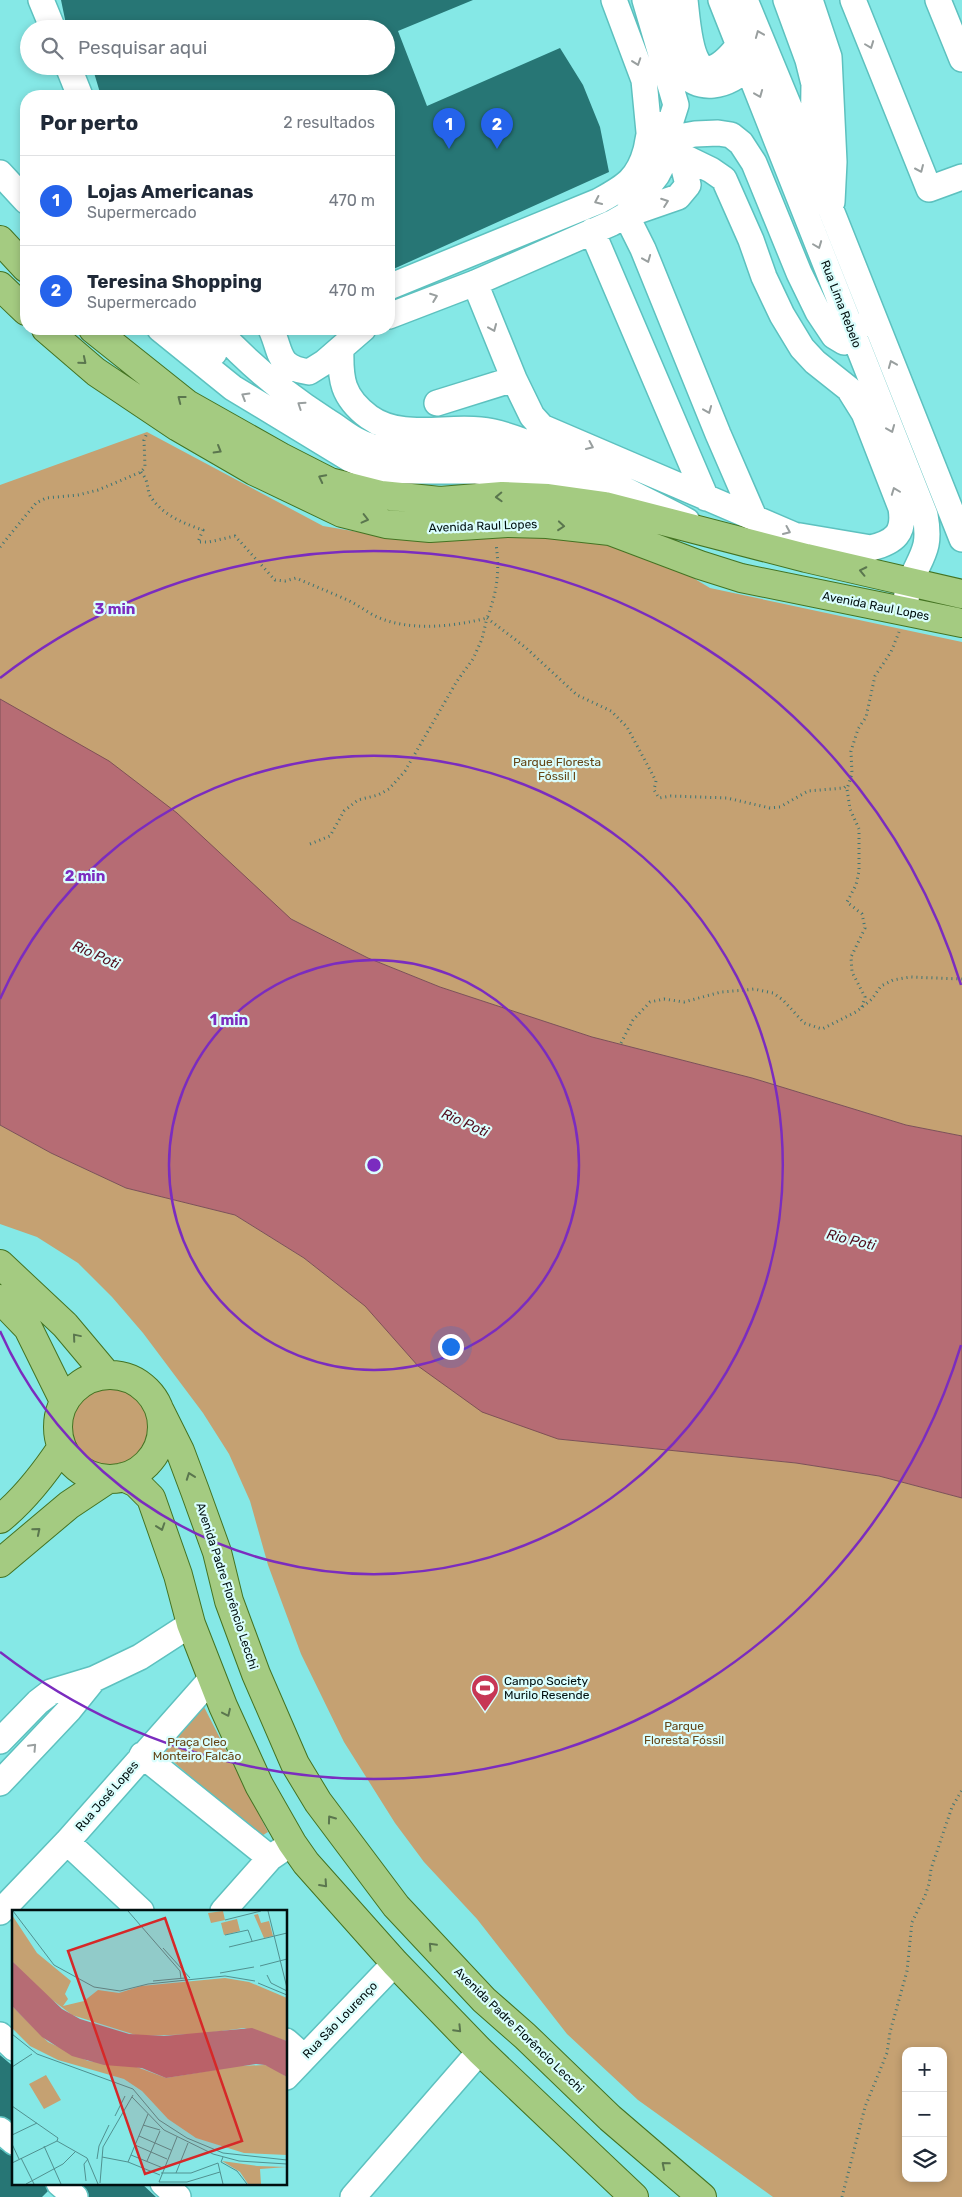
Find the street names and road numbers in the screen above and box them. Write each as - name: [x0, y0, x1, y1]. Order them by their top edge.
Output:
- street label: Rua Lima Rebelo: [818, 258, 864, 350]
- street label: Avenida Raul Lopes: [428, 517, 538, 535]
- street label: Avenida Raul Lopes: [821, 589, 931, 623]
- street label: Avenida Padre Florêncio Lecchi: [193, 1501, 261, 1671]
- street label: Rua José Lopes: [73, 1758, 141, 1834]
- street label: Avenida Padre Florêncio Lecchi: [451, 1964, 587, 2096]
- street label: Rua São Lourenço: [300, 1979, 380, 2061]

